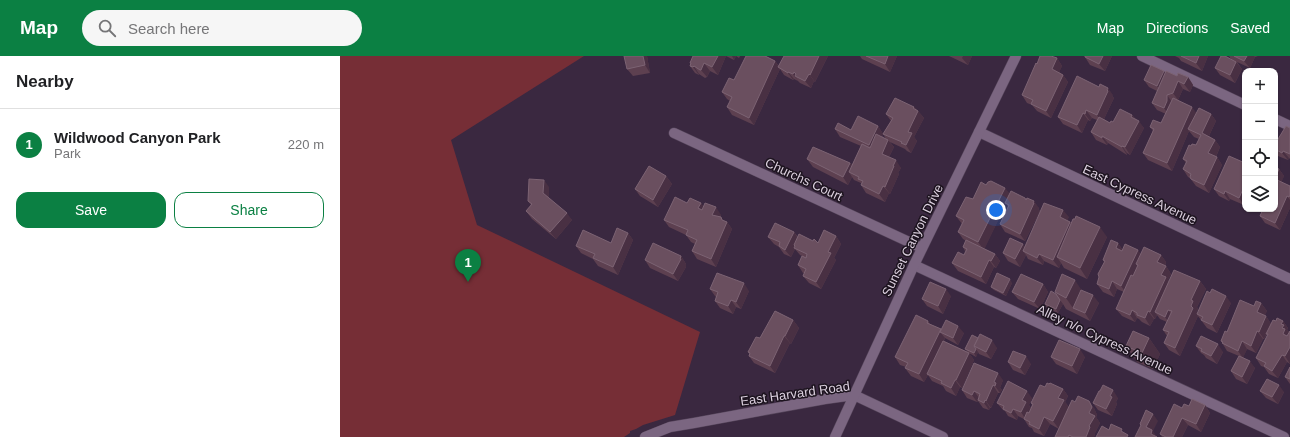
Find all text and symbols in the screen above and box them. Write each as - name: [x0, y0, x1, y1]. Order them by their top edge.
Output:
- search box: [82, 10, 362, 46]
- text: Map: [20, 17, 58, 38]
- icon: search: [96, 17, 118, 39]
- text: Search here: [128, 20, 210, 37]
- text: Map: [1097, 20, 1124, 36]
- text: Directions: [1146, 20, 1208, 36]
- text: Saved: [1230, 20, 1270, 36]
- map controls: [1242, 68, 1278, 212]
- button: +: [1242, 68, 1278, 104]
- text: Nearby: [16, 72, 74, 91]
- button: −: [1242, 104, 1278, 140]
- text: Wildwood Canyon Park: [54, 129, 221, 146]
- text: 1: [25, 137, 33, 152]
- text: 220 m: [288, 137, 324, 152]
- button: locate: [1242, 140, 1278, 176]
- text: Park: [54, 146, 81, 161]
- street label: Churchs Court: [763, 155, 845, 204]
- street label: East Cypress Avenue: [1080, 161, 1199, 227]
- button: layers: [1242, 176, 1278, 212]
- street label: Sunset Canyon Drive: [879, 182, 946, 299]
- button: Save: [16, 192, 166, 228]
- button: Share: [174, 192, 324, 228]
- your location: [986, 200, 1006, 220]
- pin: 1: [455, 249, 481, 282]
- street label: Alley n/o Cypress Avenue: [1035, 301, 1175, 378]
- street label: East Harvard Road: [739, 378, 851, 409]

